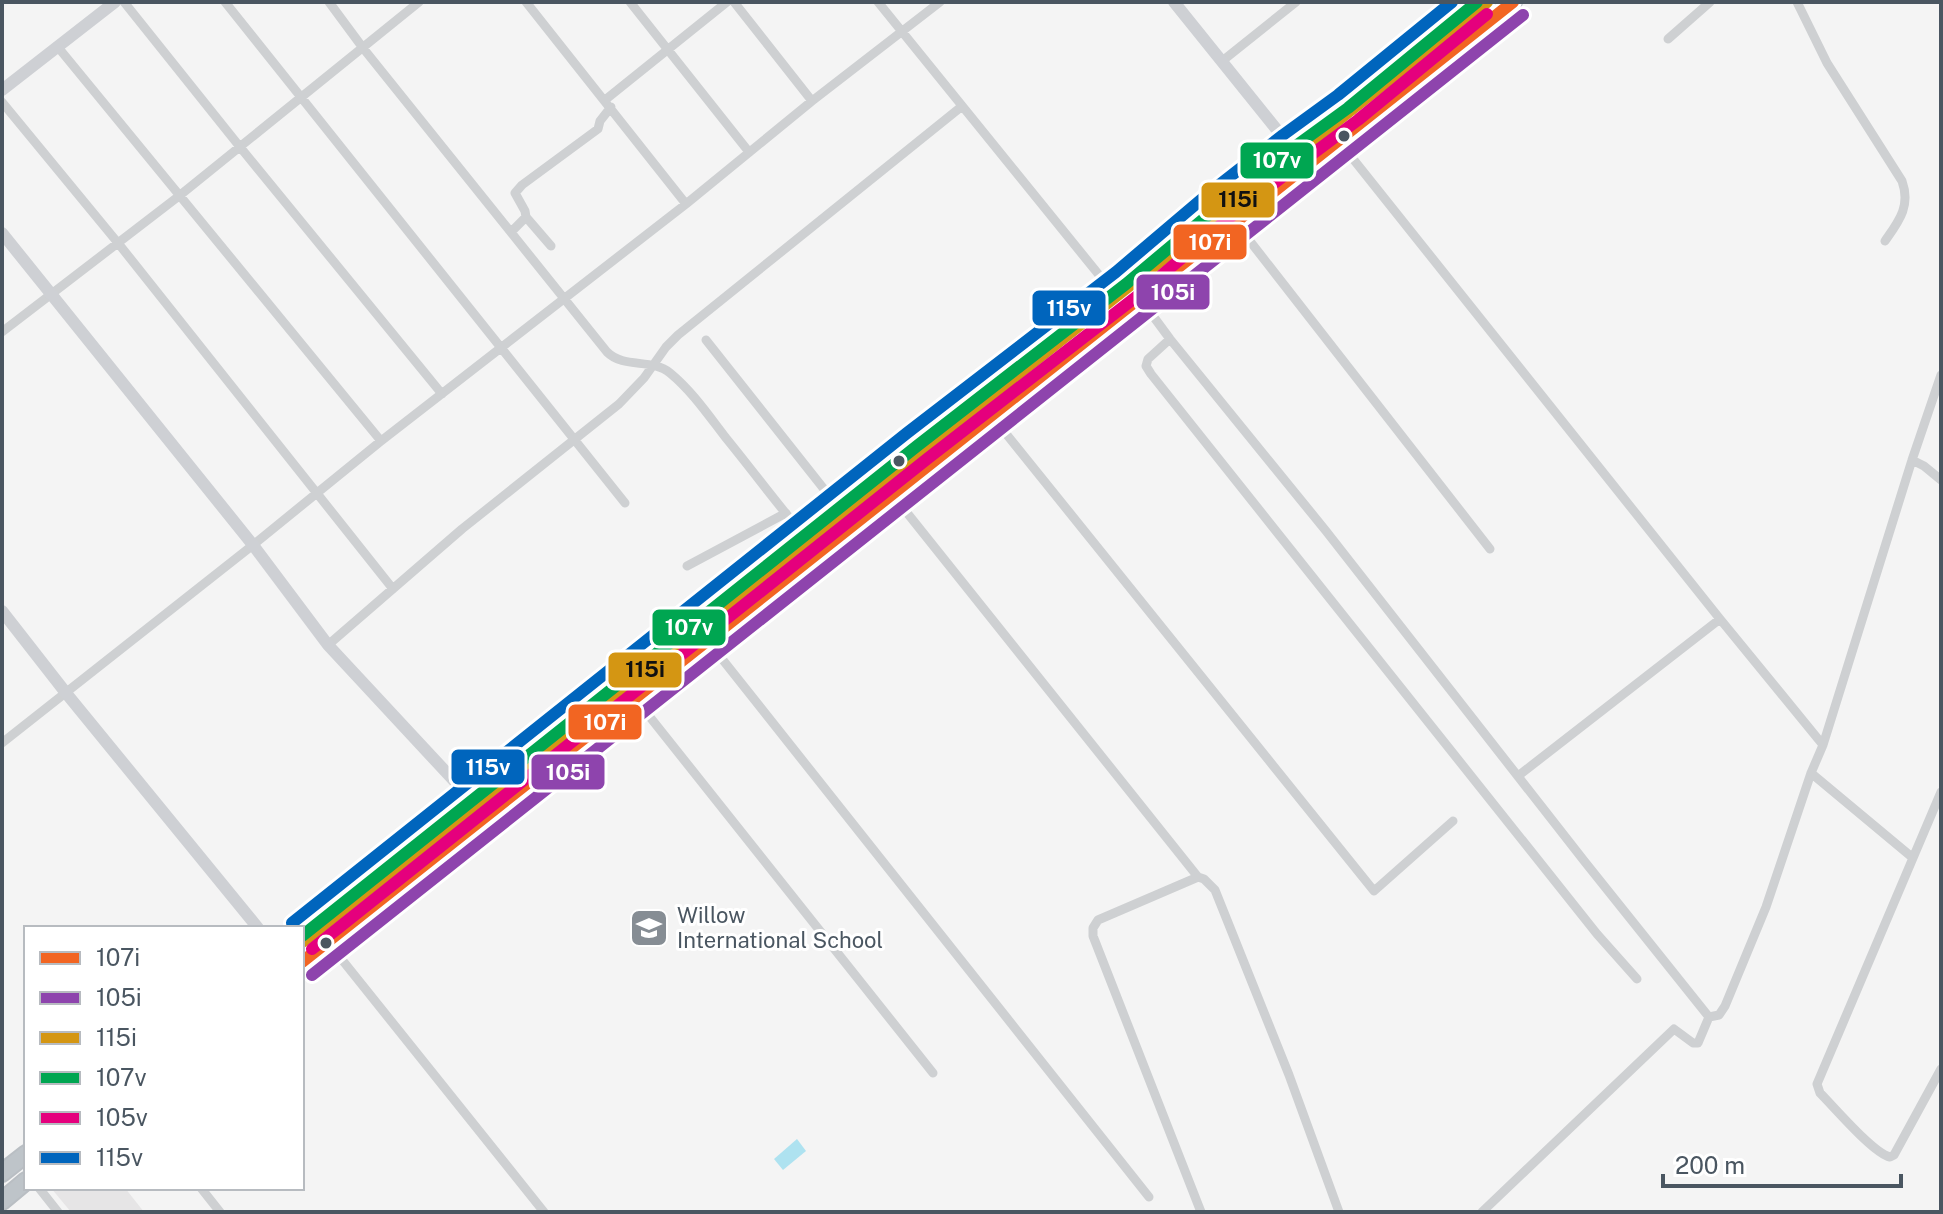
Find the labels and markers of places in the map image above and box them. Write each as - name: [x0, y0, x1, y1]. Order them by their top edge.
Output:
- unlabelled marker: [1336, 128, 1352, 144]
- unlabelled marker: [891, 453, 907, 469]
- place label: Willow International School: [677, 902, 883, 953]
- school or university icon: Willow International School: [628, 907, 670, 949]
- unlabelled marker: [318, 935, 334, 951]

